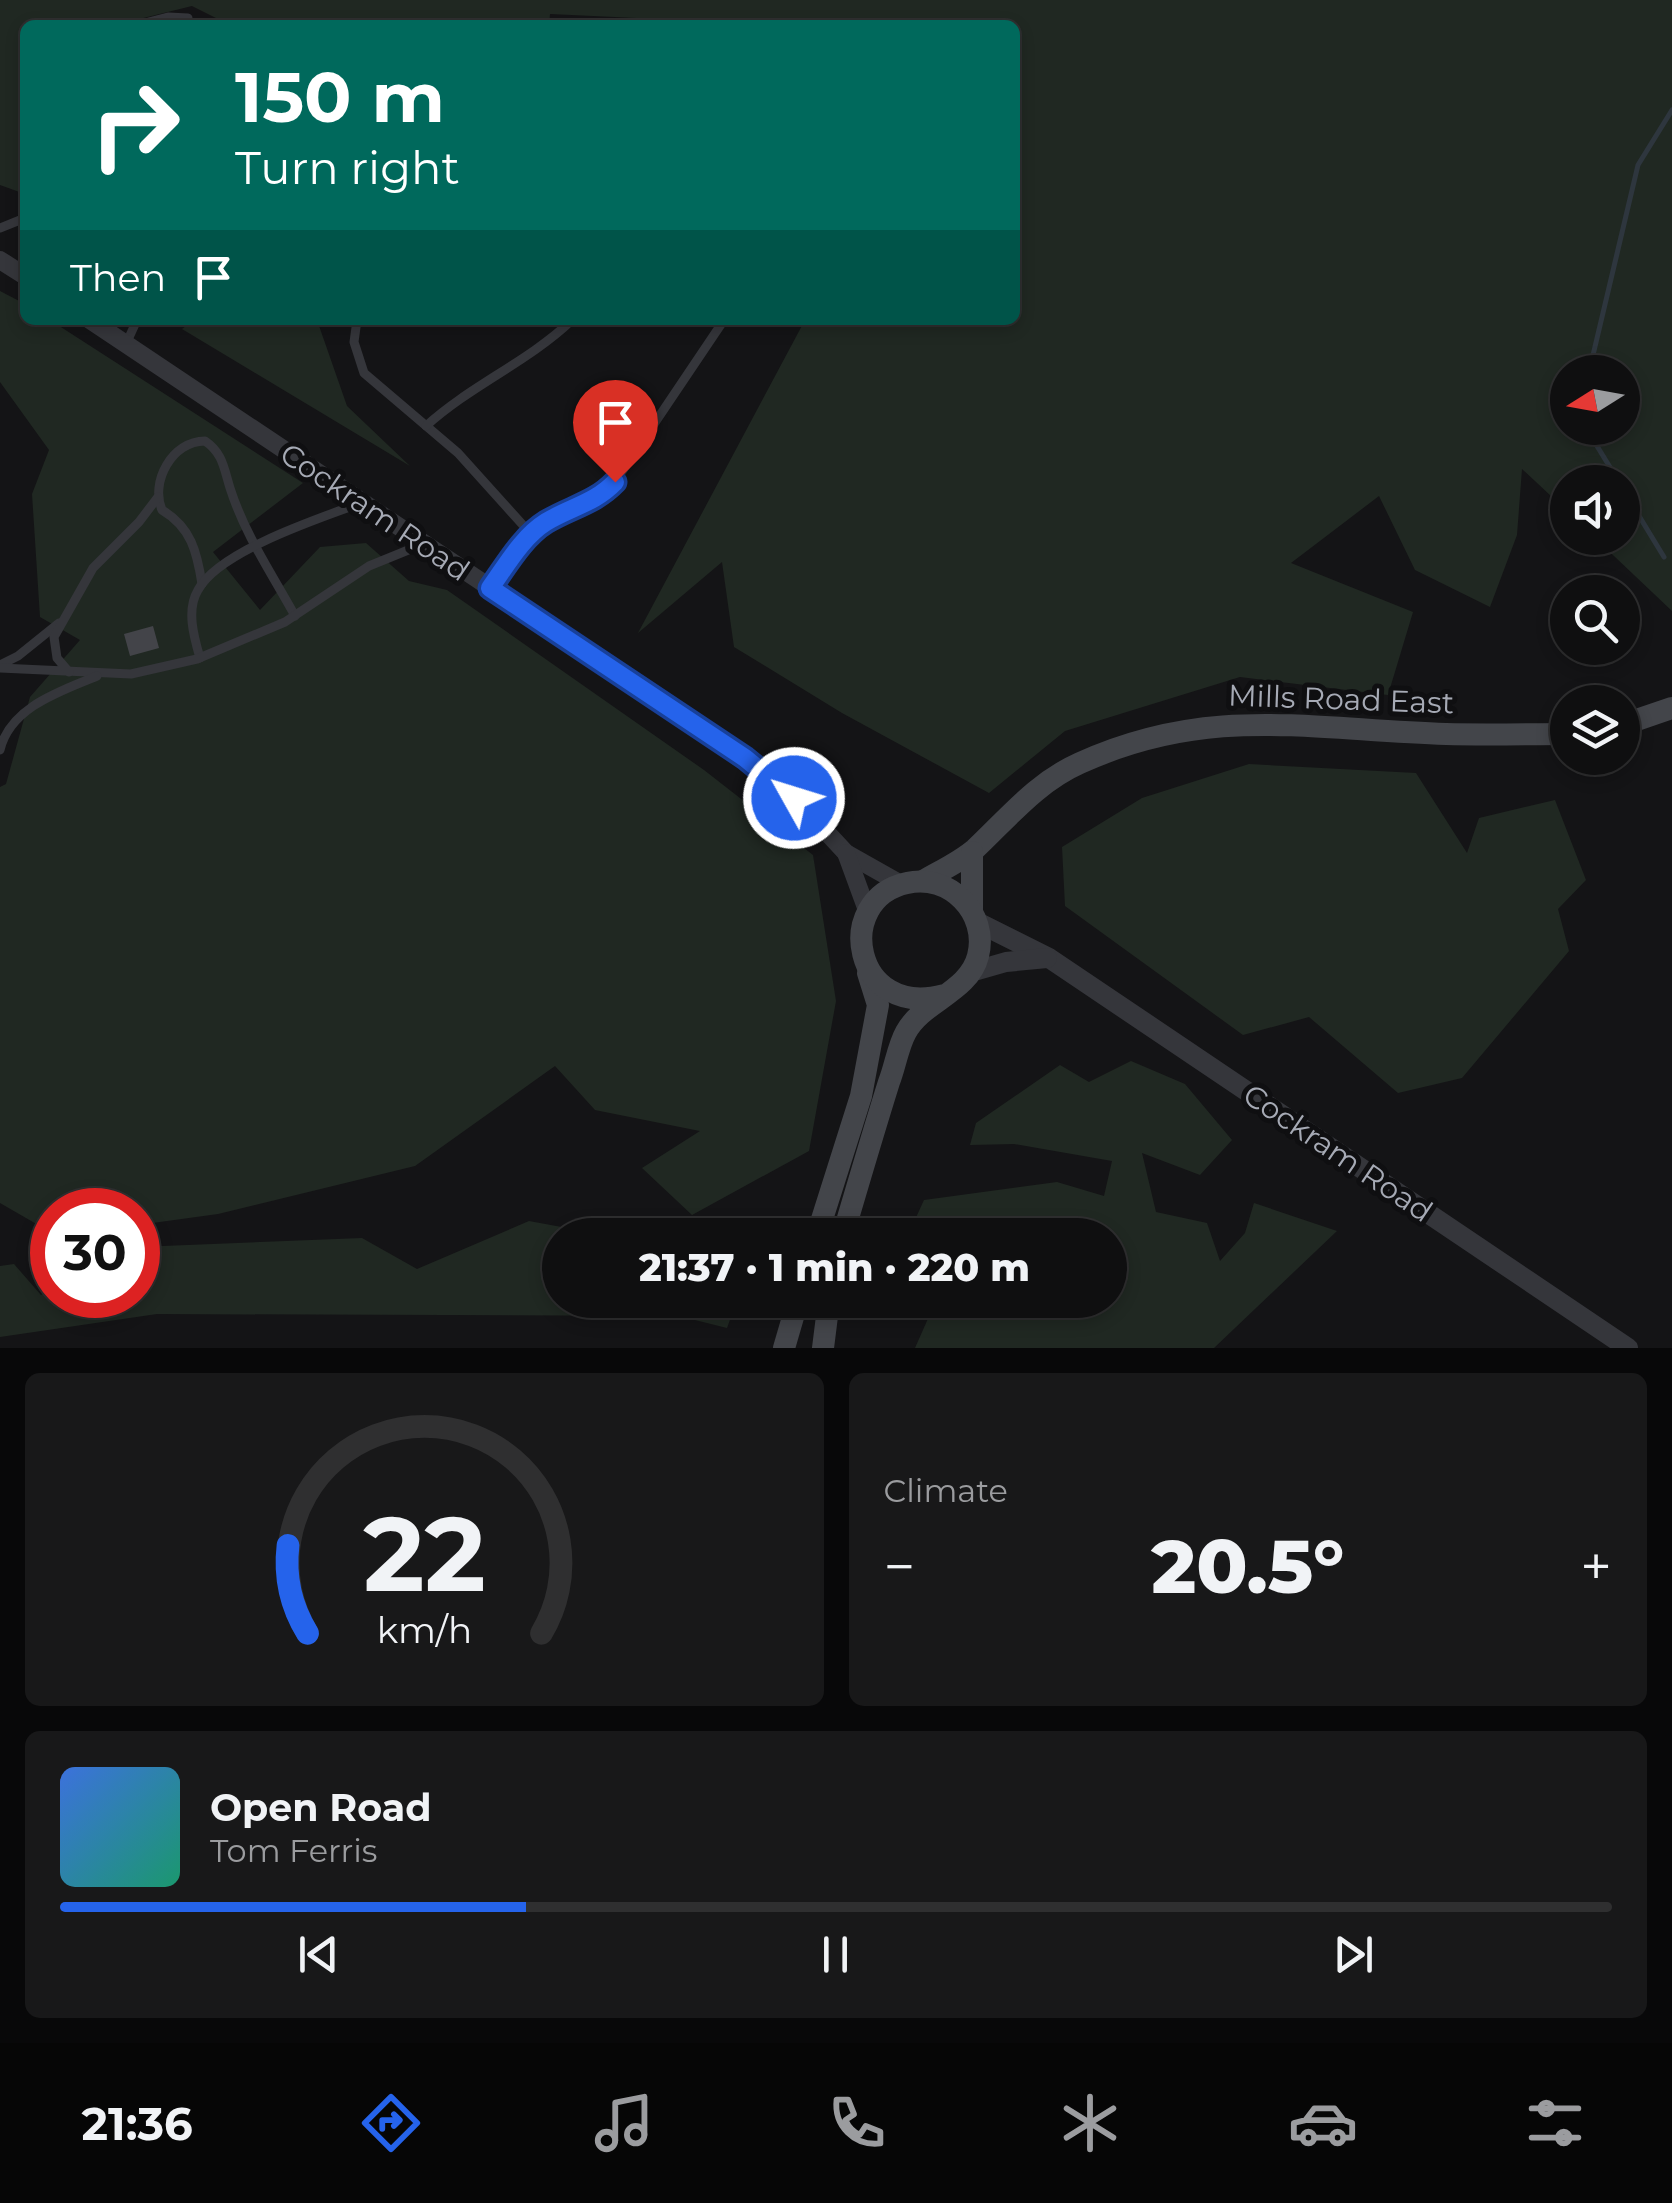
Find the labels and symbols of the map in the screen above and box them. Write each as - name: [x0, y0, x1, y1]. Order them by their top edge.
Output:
- north arrow: [1550, 355, 1640, 445]
- pin: [573, 380, 658, 483]
- street label: Cockram Road: [273, 435, 477, 589]
- street label: Mills Road East: [1227, 677, 1455, 721]
- position arrow: [742, 746, 846, 850]
- street label: Cockram Road: [1236, 1076, 1440, 1230]
- speed limit sign: 30: [30, 1188, 160, 1318]

